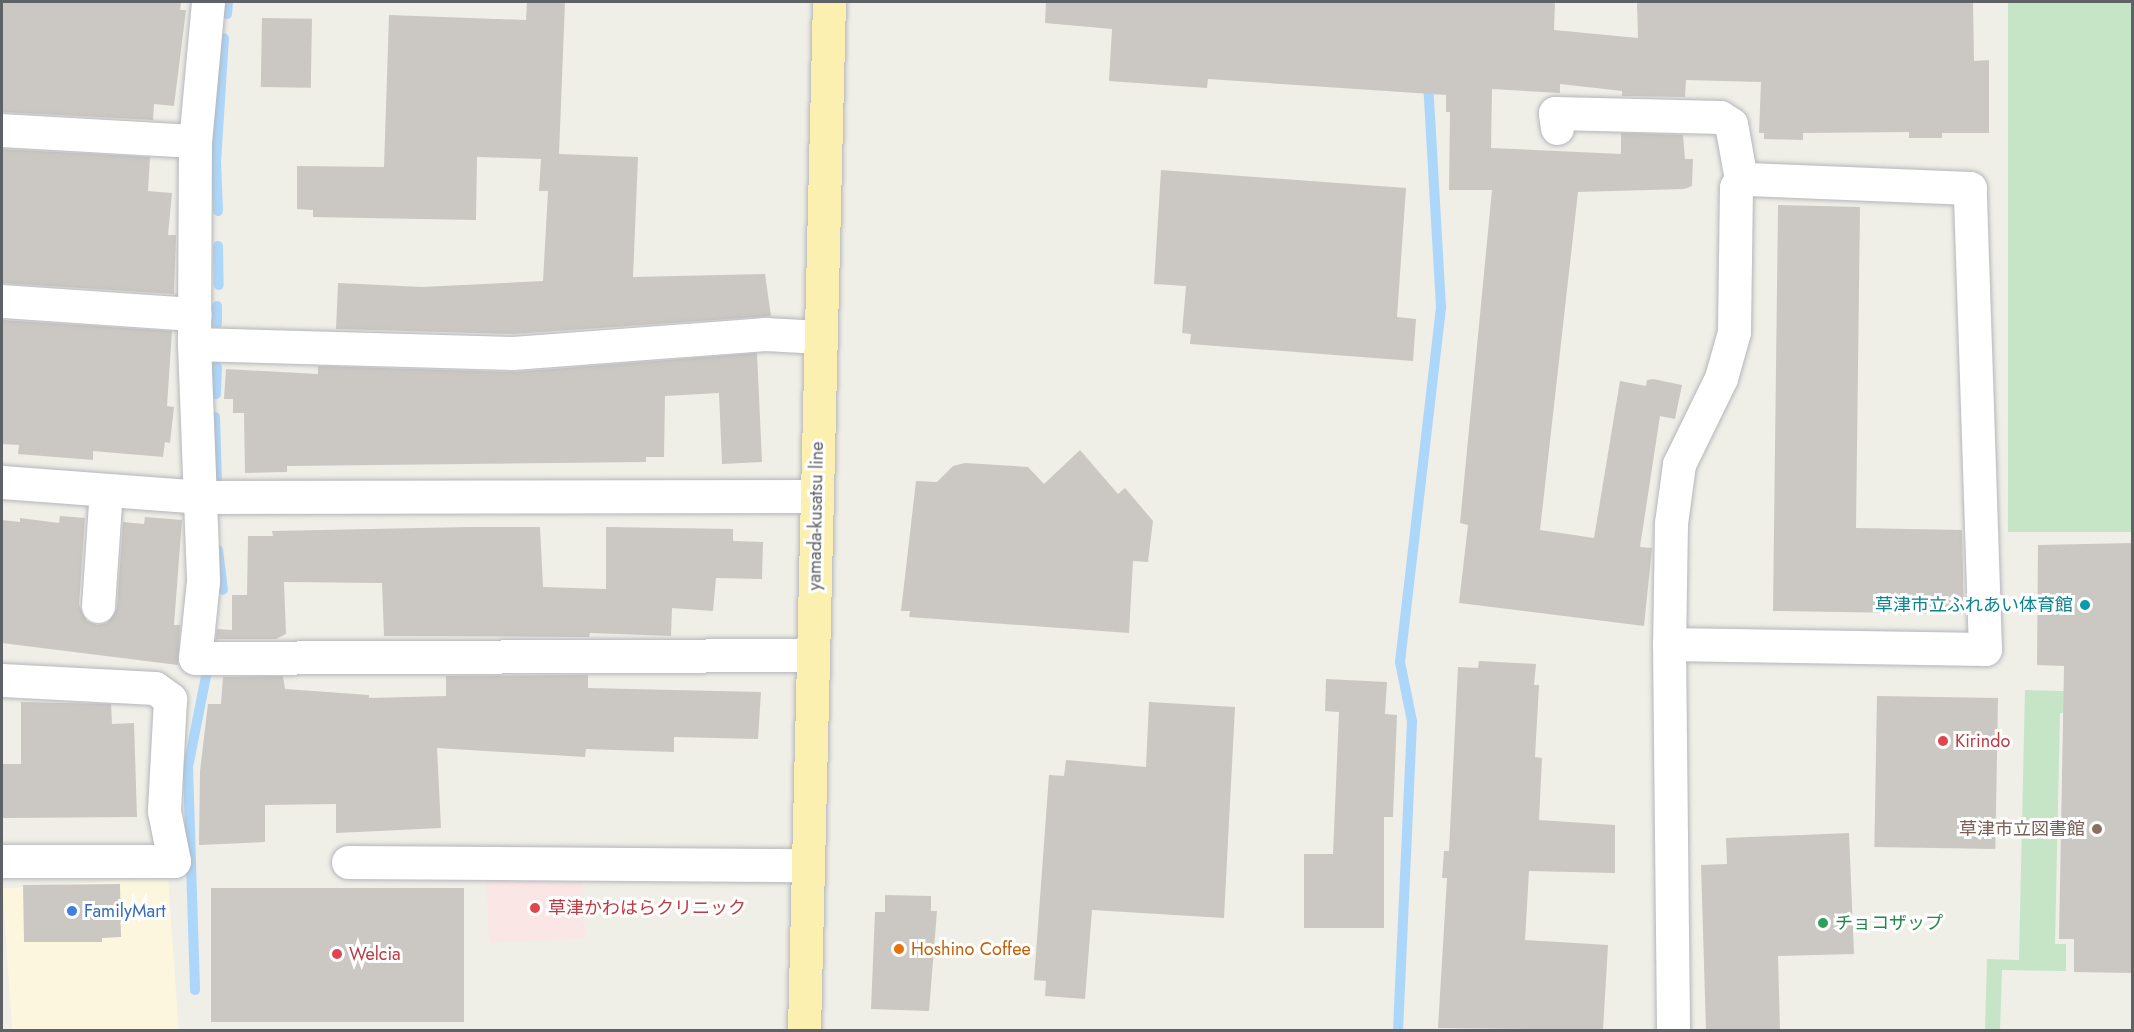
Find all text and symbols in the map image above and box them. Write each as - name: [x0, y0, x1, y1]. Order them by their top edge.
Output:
- street label: yamada-kusatsu line: [804, 441, 828, 591]
- place label: 草津市立ふれあい体育館: [1875, 594, 2073, 616]
- marker: 草津市立ふれあい体育館: [2078, 598, 2092, 612]
- place label: Kirindo: [1955, 730, 2010, 752]
- marker: Kirindo: [1936, 734, 1950, 748]
- place label: 草津市立図書館: [1959, 818, 2085, 840]
- marker: 草津市立図書館: [2090, 822, 2104, 836]
- place label: 草津かわはらクリニック: [548, 897, 746, 919]
- marker: 草津かわはらクリニック: [526, 899, 544, 917]
- place label: FamilyMart: [84, 900, 166, 922]
- marker: FamilyMart: [65, 904, 79, 918]
- place label: チョコザップ: [1835, 912, 1943, 934]
- marker: チョコザップ: [1816, 916, 1830, 930]
- place label: Hoshino Coffee: [911, 938, 1031, 960]
- marker: Hoshino Coffee: [892, 942, 906, 956]
- place label: Welcia: [349, 943, 401, 965]
- marker: Welcia: [330, 947, 344, 961]

